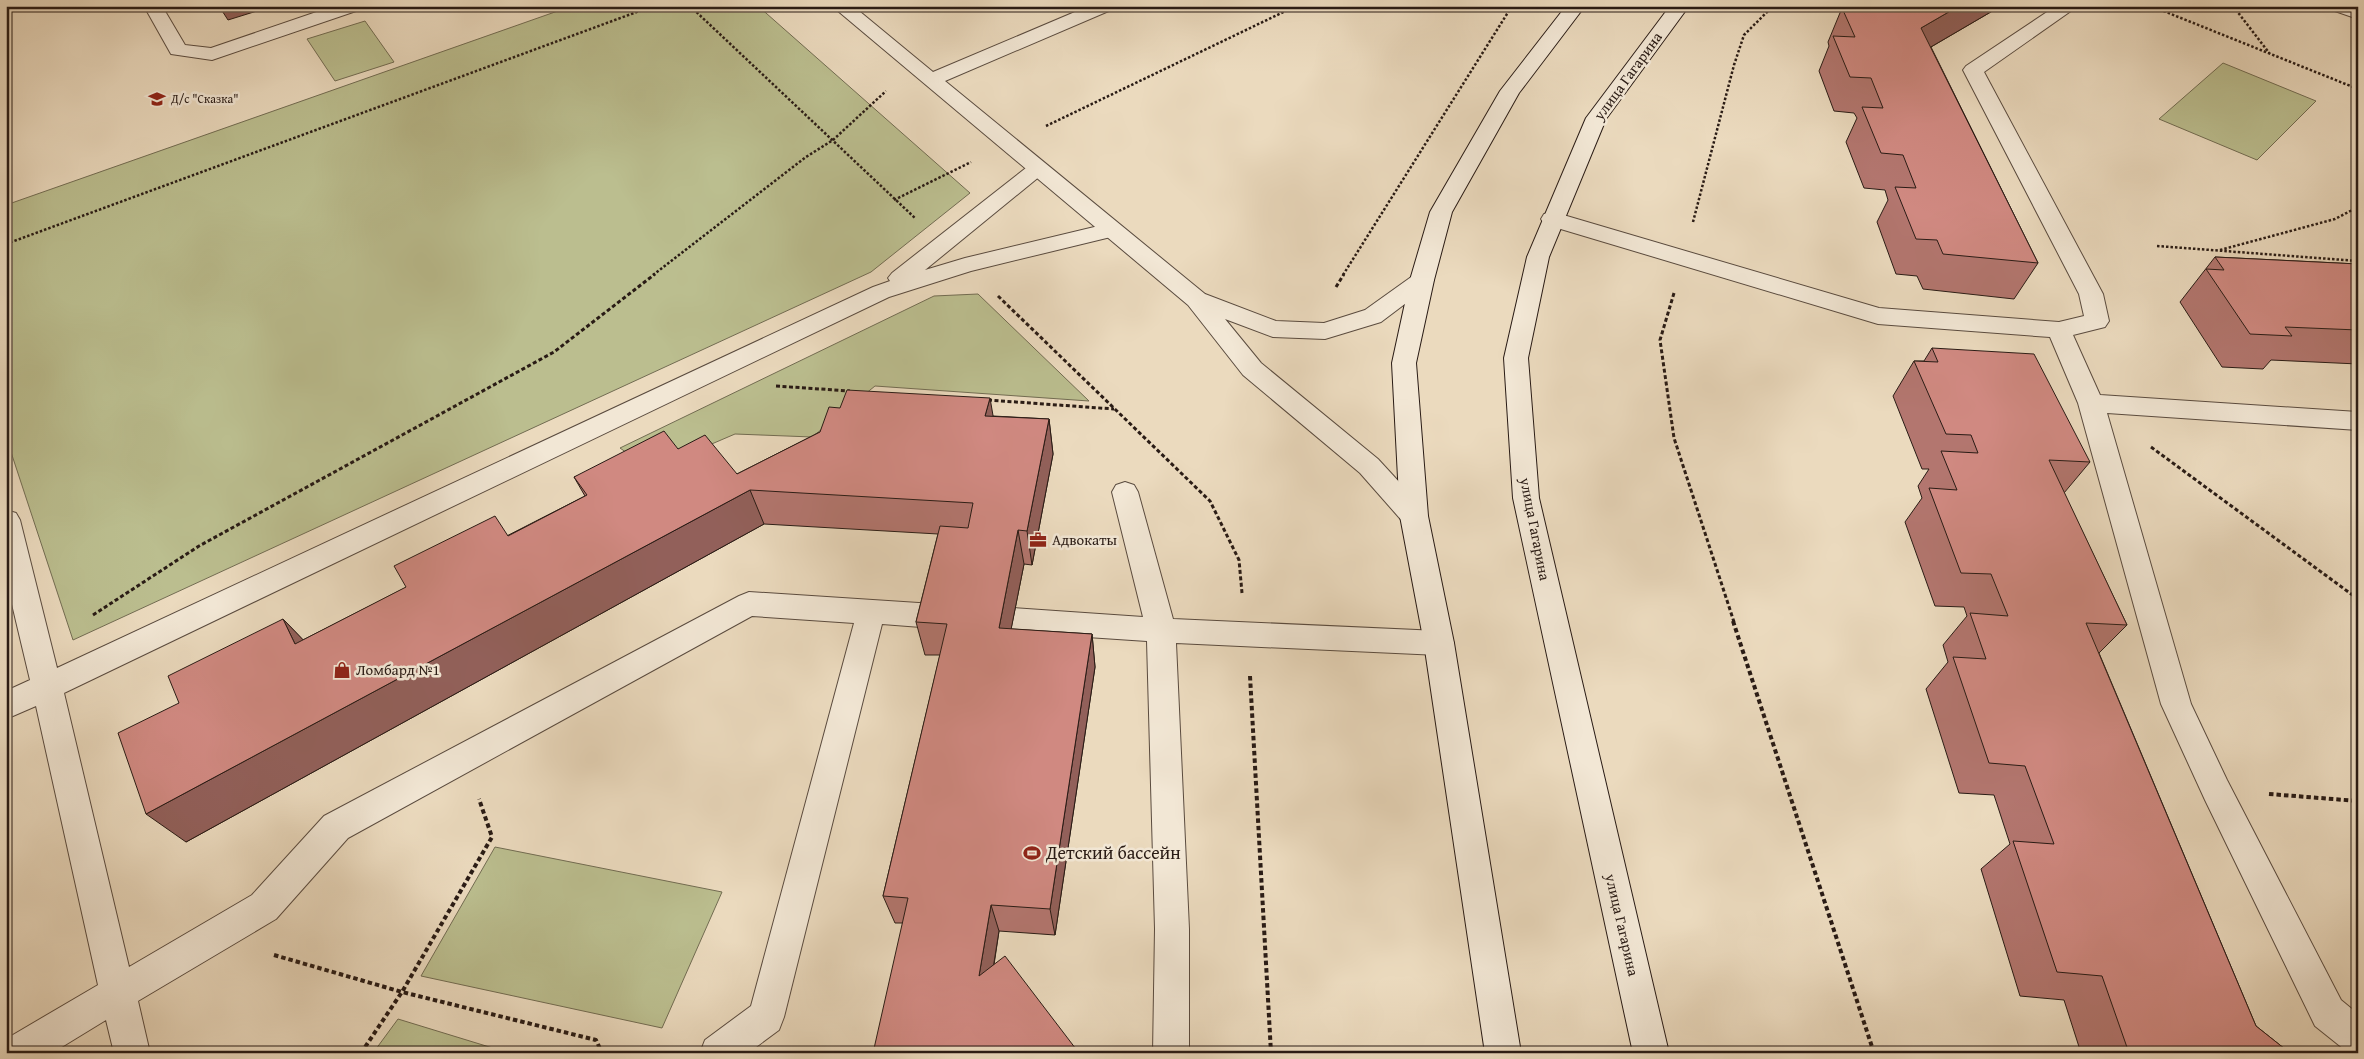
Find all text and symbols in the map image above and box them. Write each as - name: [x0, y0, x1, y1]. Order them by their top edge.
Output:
- street label: улица Гагарина: [1588, 27, 1667, 125]
- school or university icon: Д/с "Сказка": [147, 89, 167, 109]
- place label: Д/с "Сказка": [170, 90, 239, 107]
- street label: улица Гагарина: [1515, 475, 1556, 583]
- place label: Адвокаты: [1052, 529, 1117, 550]
- office icon: Адвокаты: [1028, 530, 1048, 550]
- place label: Ломбард №1: [356, 659, 440, 680]
- shop icon: Ломбард №1: [332, 660, 352, 680]
- place label: Детский бассейн: [1045, 839, 1181, 866]
- sports icon: Детский бассейн: [1022, 843, 1042, 863]
- street label: улица Гагарина: [1600, 871, 1645, 979]

